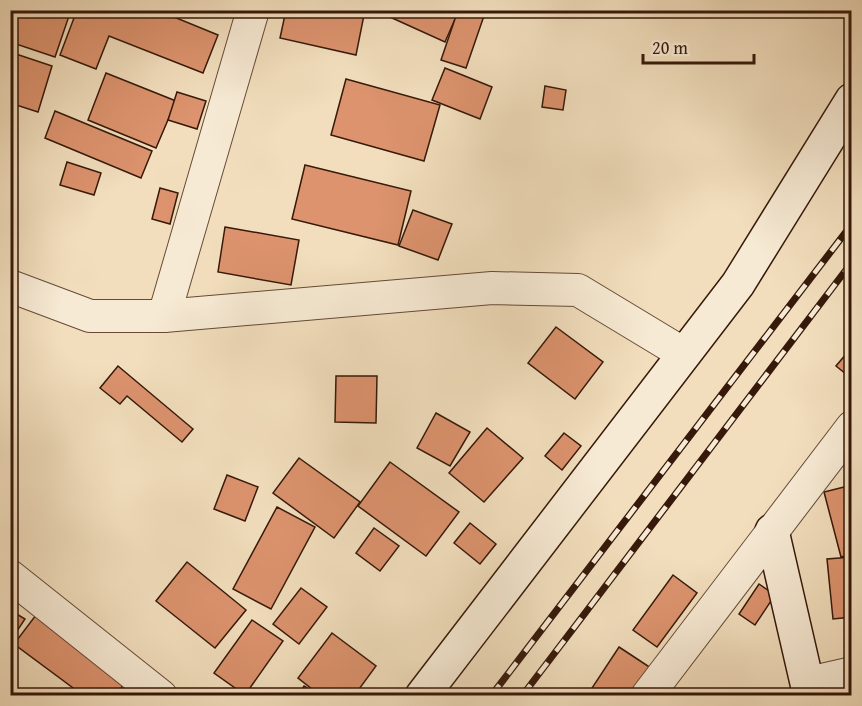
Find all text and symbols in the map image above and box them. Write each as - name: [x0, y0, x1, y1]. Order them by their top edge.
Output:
- scale bar: [643, 27, 754, 65]
- text: 20 m: [652, 34, 688, 61]

